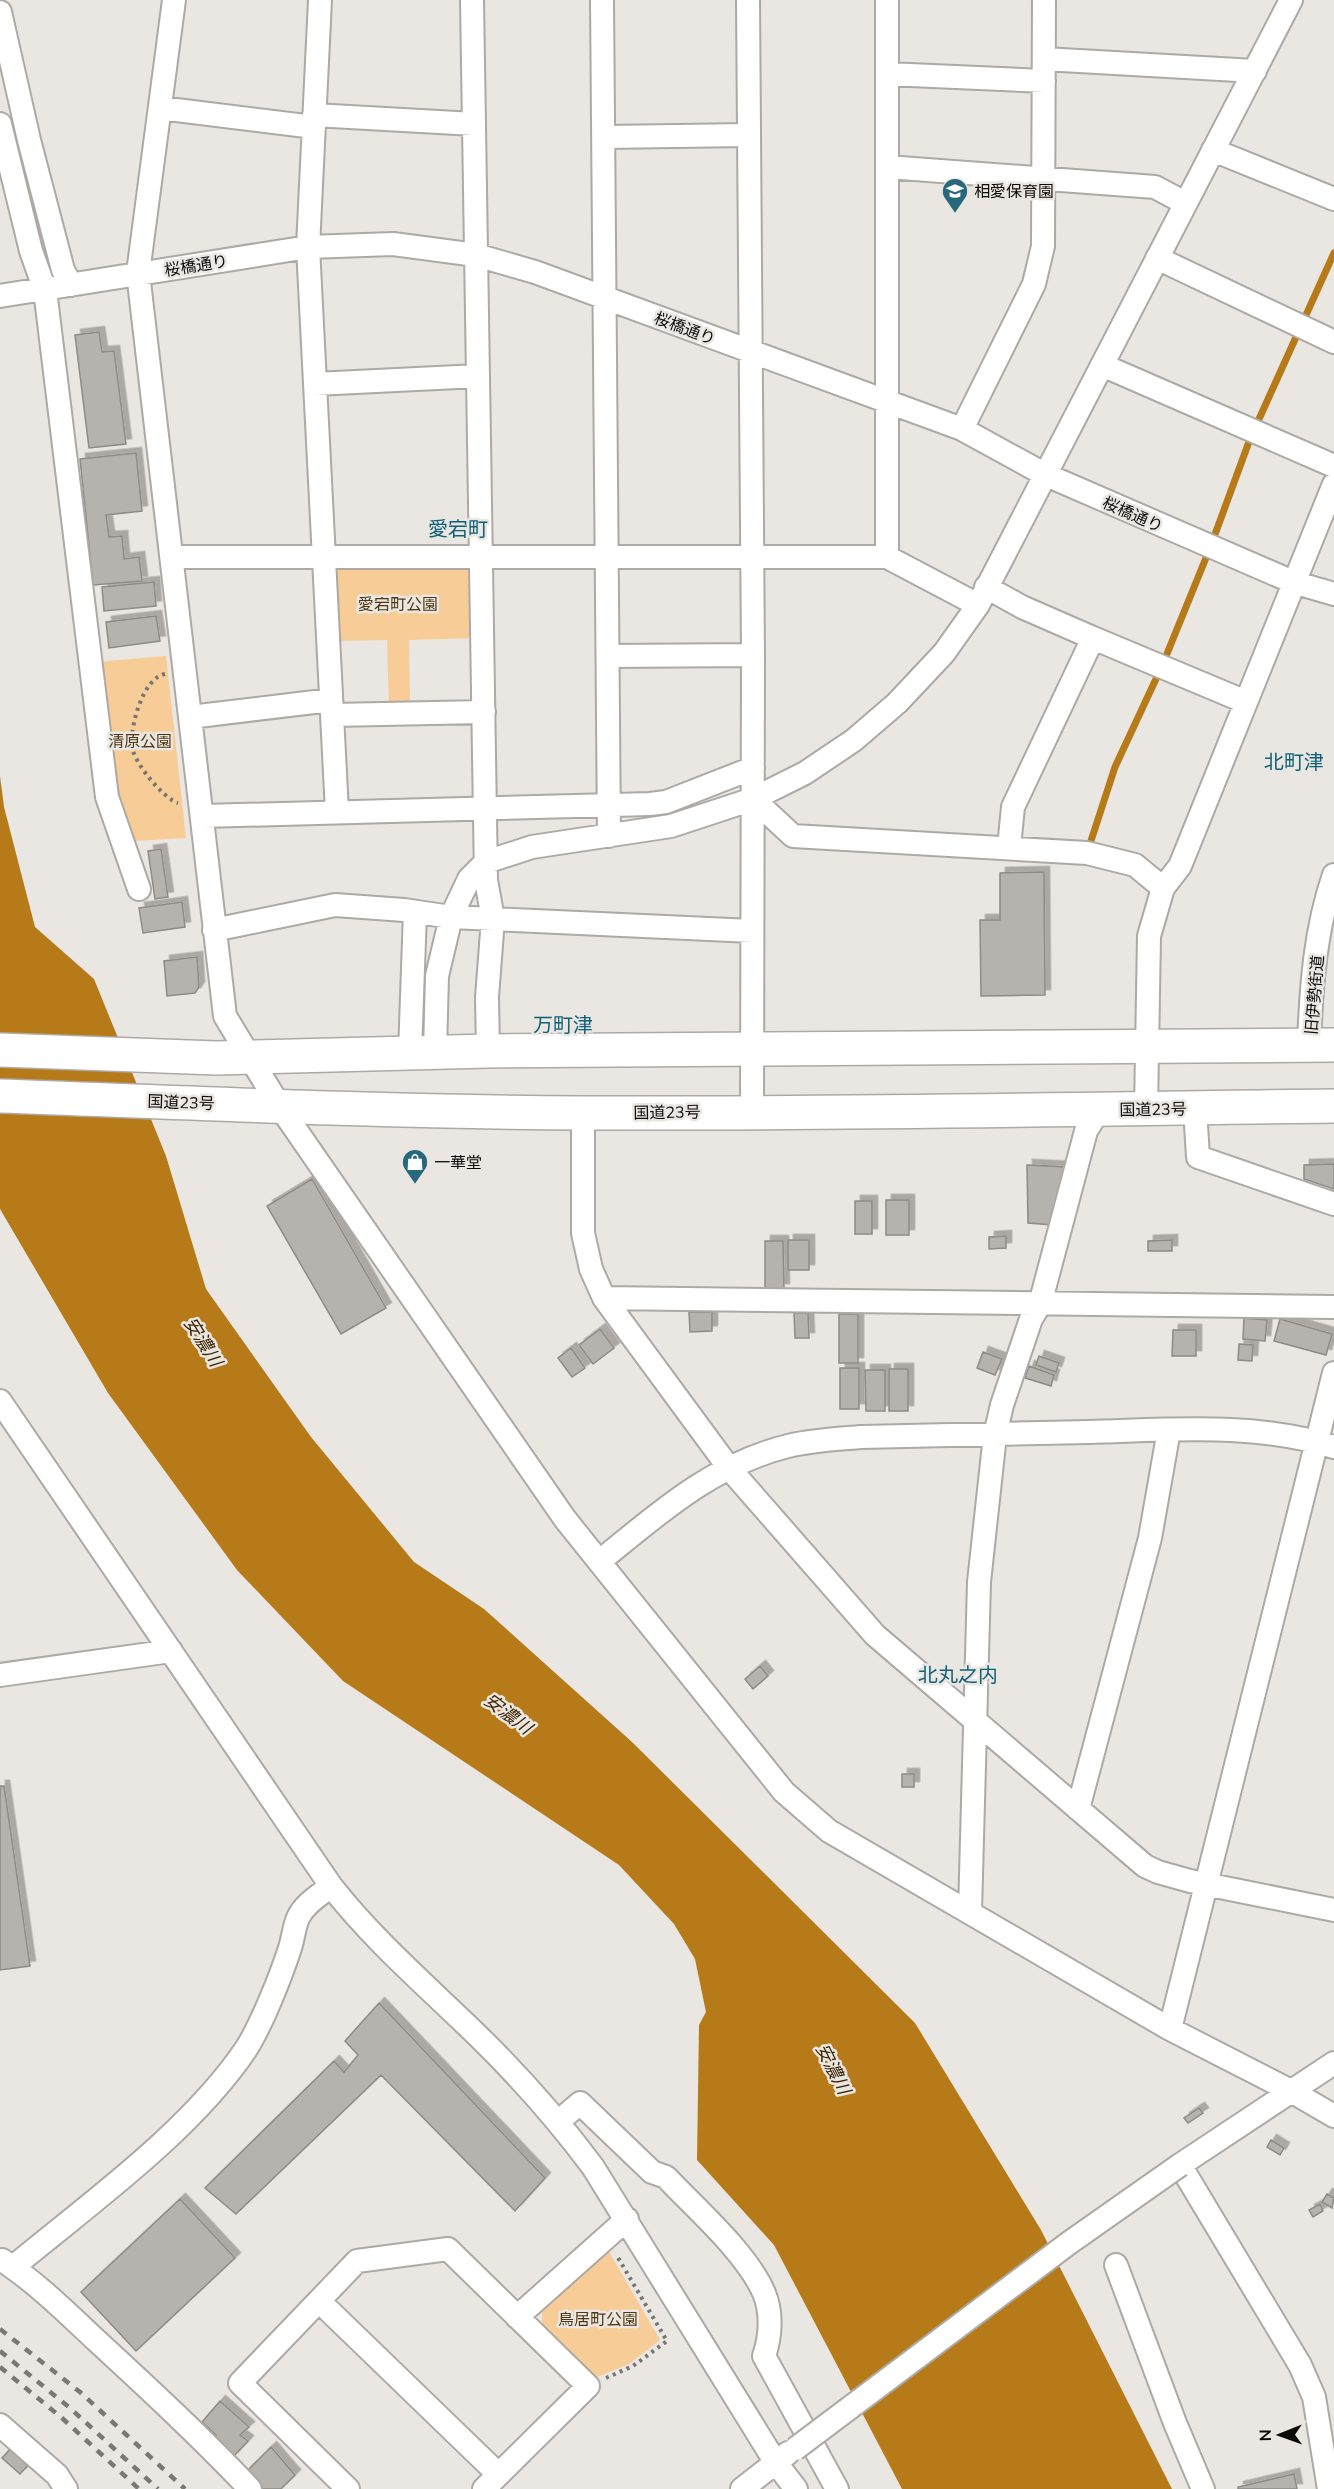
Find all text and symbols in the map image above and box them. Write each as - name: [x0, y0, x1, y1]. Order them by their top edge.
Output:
- school or university icon: 相愛保育園: [940, 176, 970, 214]
- place label: 相愛保育園: [974, 181, 1054, 201]
- street label: 桜橋通り: [163, 250, 229, 280]
- street label: 桜橋通り: [652, 307, 718, 349]
- street label: 桜橋通り: [1100, 492, 1166, 536]
- district label: 愛宕町: [428, 516, 488, 541]
- park label: 愛宕町公園: [358, 594, 438, 614]
- park label: 清原公園: [108, 731, 172, 751]
- district label: 北町津: [1264, 749, 1324, 774]
- street label: 旧伊勢街道: [1301, 954, 1327, 1036]
- district label: 万町津: [533, 1012, 593, 1037]
- street label: 国道23号: [147, 1091, 215, 1113]
- street label: 国道23号: [1119, 1098, 1187, 1120]
- street label: 国道23号: [633, 1101, 701, 1123]
- shop icon: 一華堂: [400, 1147, 430, 1185]
- place label: 一華堂: [434, 1152, 482, 1172]
- water label: 安濃川: [179, 1313, 229, 1372]
- district label: 北丸之内: [918, 1662, 998, 1687]
- water label: 安濃川: [480, 1688, 538, 1740]
- water label: 安濃川: [811, 2039, 857, 2100]
- park label: 鳥居町公園: [558, 2309, 638, 2329]
- north arrow: [1250, 2405, 1310, 2465]
- text: N: [1255, 2429, 1275, 2441]

